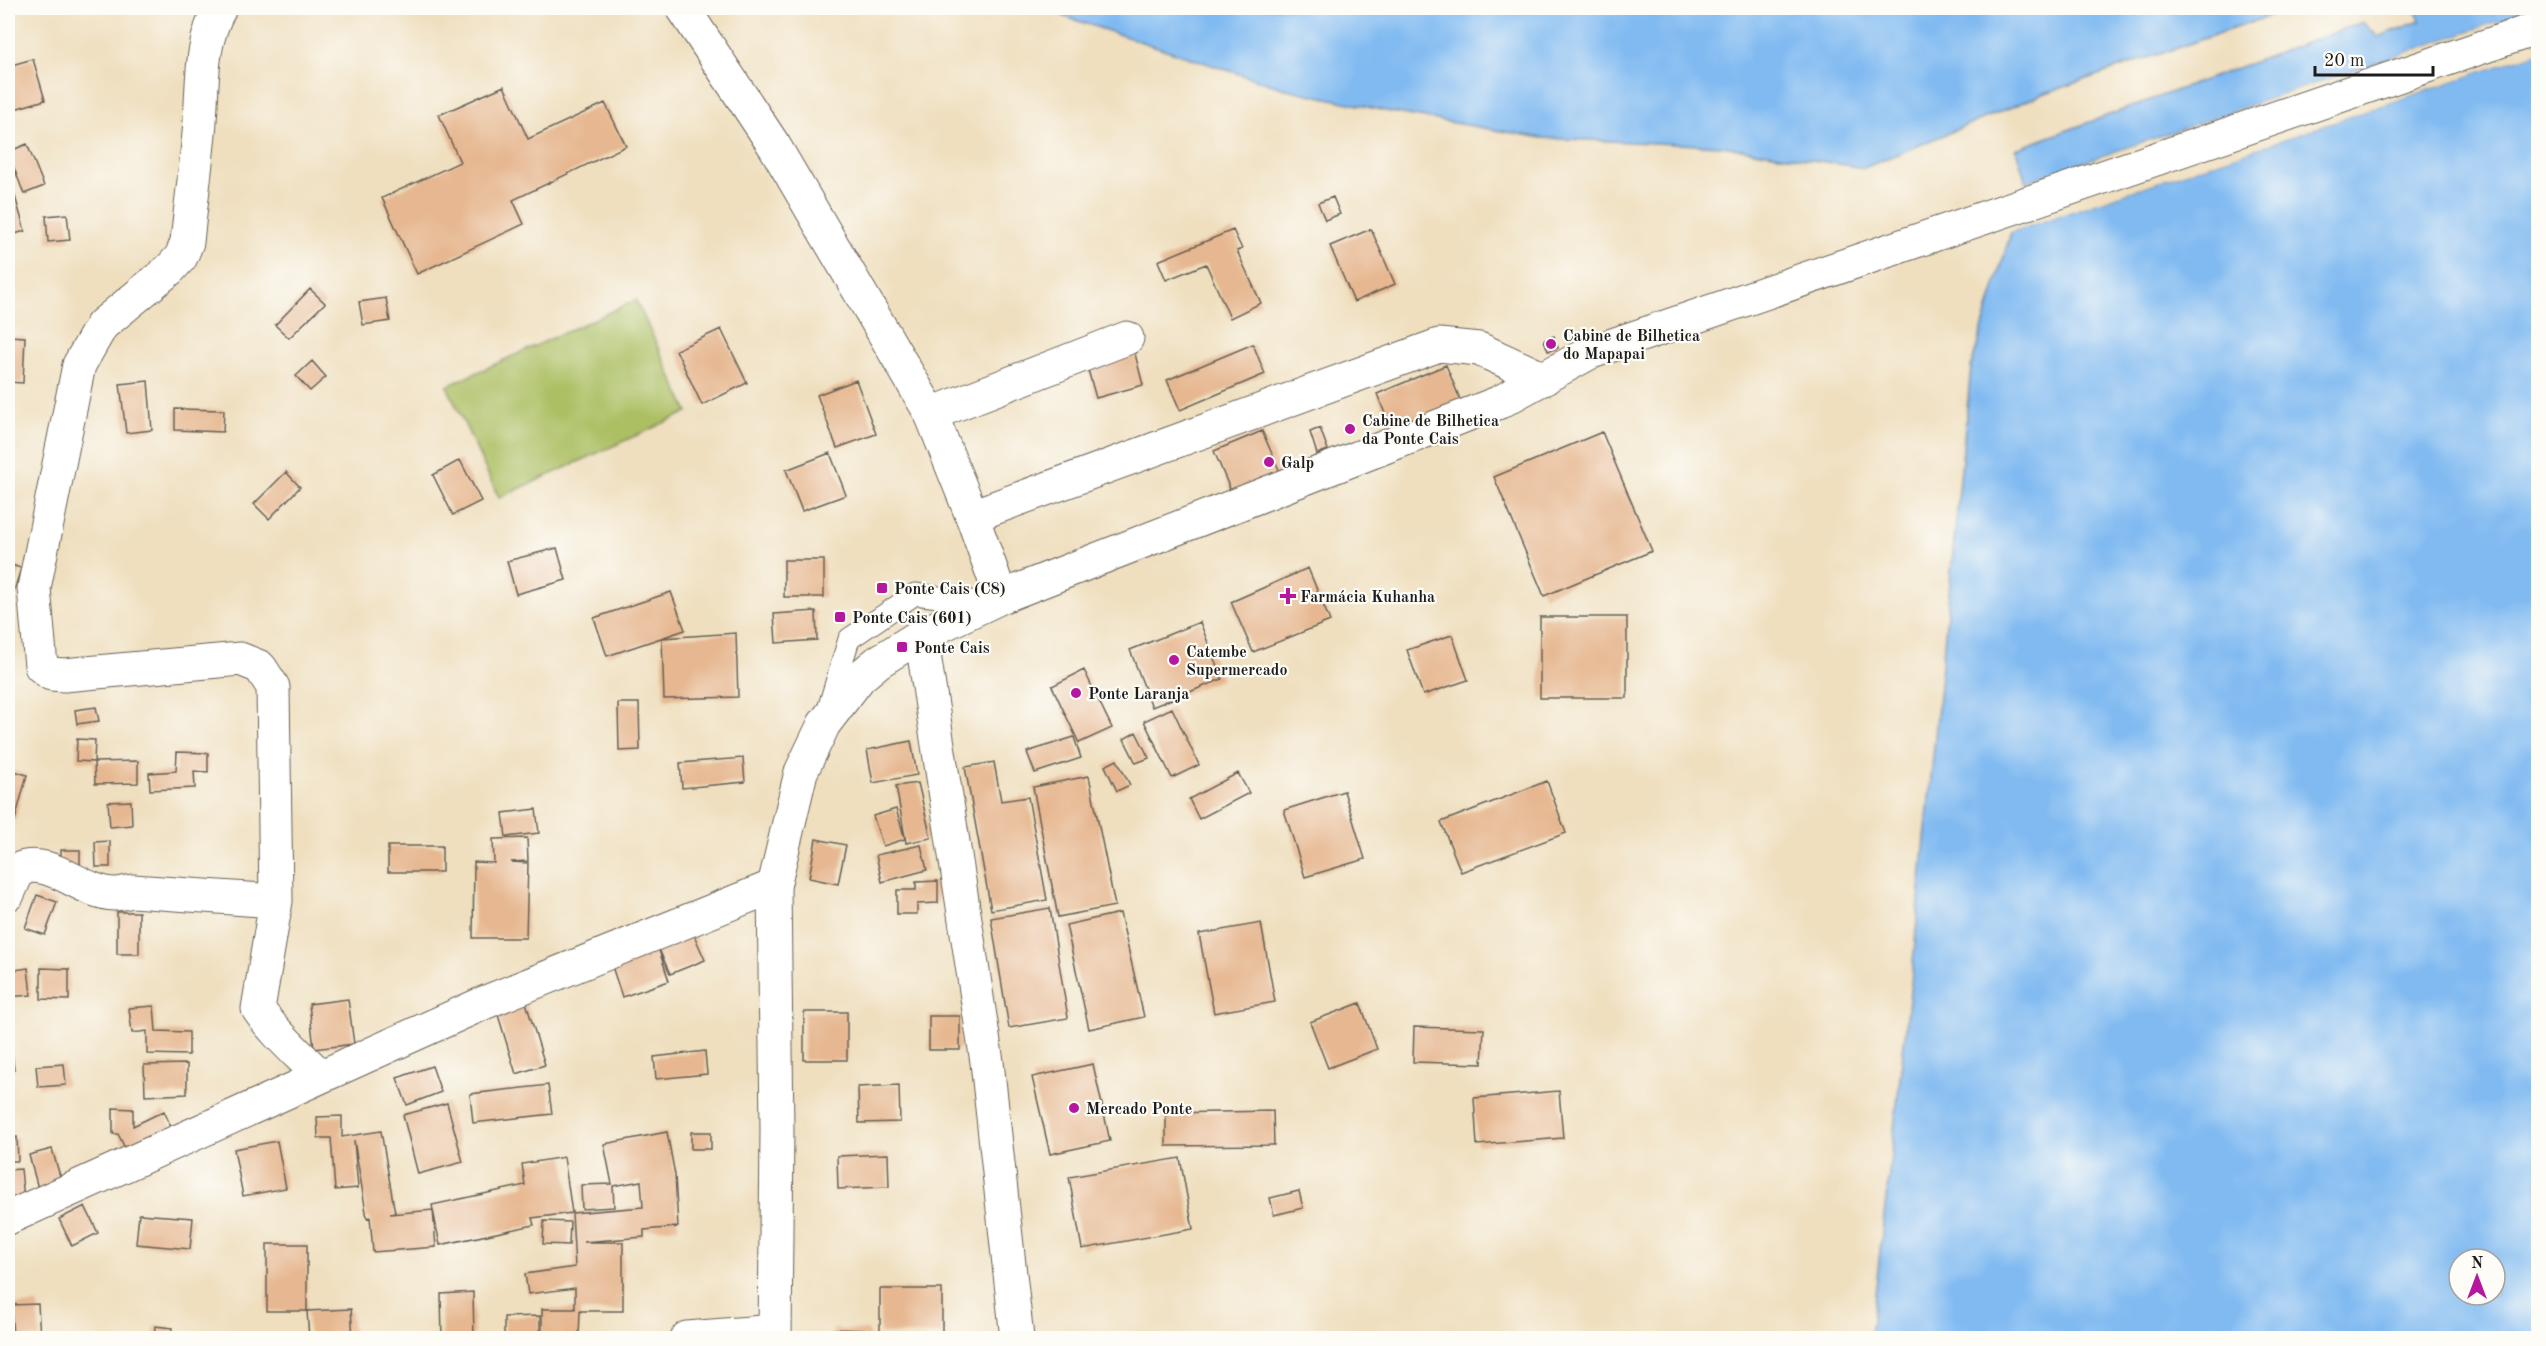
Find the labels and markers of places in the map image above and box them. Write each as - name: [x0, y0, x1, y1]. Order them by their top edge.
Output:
- place label: Cabine de Bilhetica do Mapapai: [1563, 329, 1700, 363]
- marker: Cabine de Bilhetica do Mapapai: [1544, 337, 1558, 351]
- place label: Cabine de Bilhetica da Ponte Cais: [1362, 414, 1499, 448]
- marker: Cabine de Bilhetica da Ponte Cais: [1343, 422, 1357, 436]
- marker: Galp: [1262, 455, 1276, 469]
- place label: Galp: [1281, 456, 1314, 472]
- marker: Ponte Cais (C8): [875, 581, 889, 595]
- place label: Ponte Cais (C8): [894, 581, 1006, 598]
- marker: Farmácia Kuhanha: [1281, 589, 1295, 603]
- place label: Farmácia Kuhanha: [1300, 590, 1435, 606]
- marker: Ponte Cais (601): [833, 610, 847, 624]
- place label: Ponte Cais (601): [852, 610, 972, 627]
- marker: Ponte Cais: [895, 640, 909, 654]
- place label: Ponte Cais: [914, 641, 990, 657]
- place label: Catembe Supermercado: [1186, 645, 1288, 679]
- marker: Catembe Supermercado: [1167, 653, 1181, 667]
- marker: Ponte Laranja: [1069, 686, 1083, 700]
- place label: Ponte Laranja: [1088, 687, 1189, 703]
- marker: Mercado Ponte: [1067, 1101, 1081, 1115]
- place label: Mercado Ponte: [1086, 1102, 1192, 1118]

